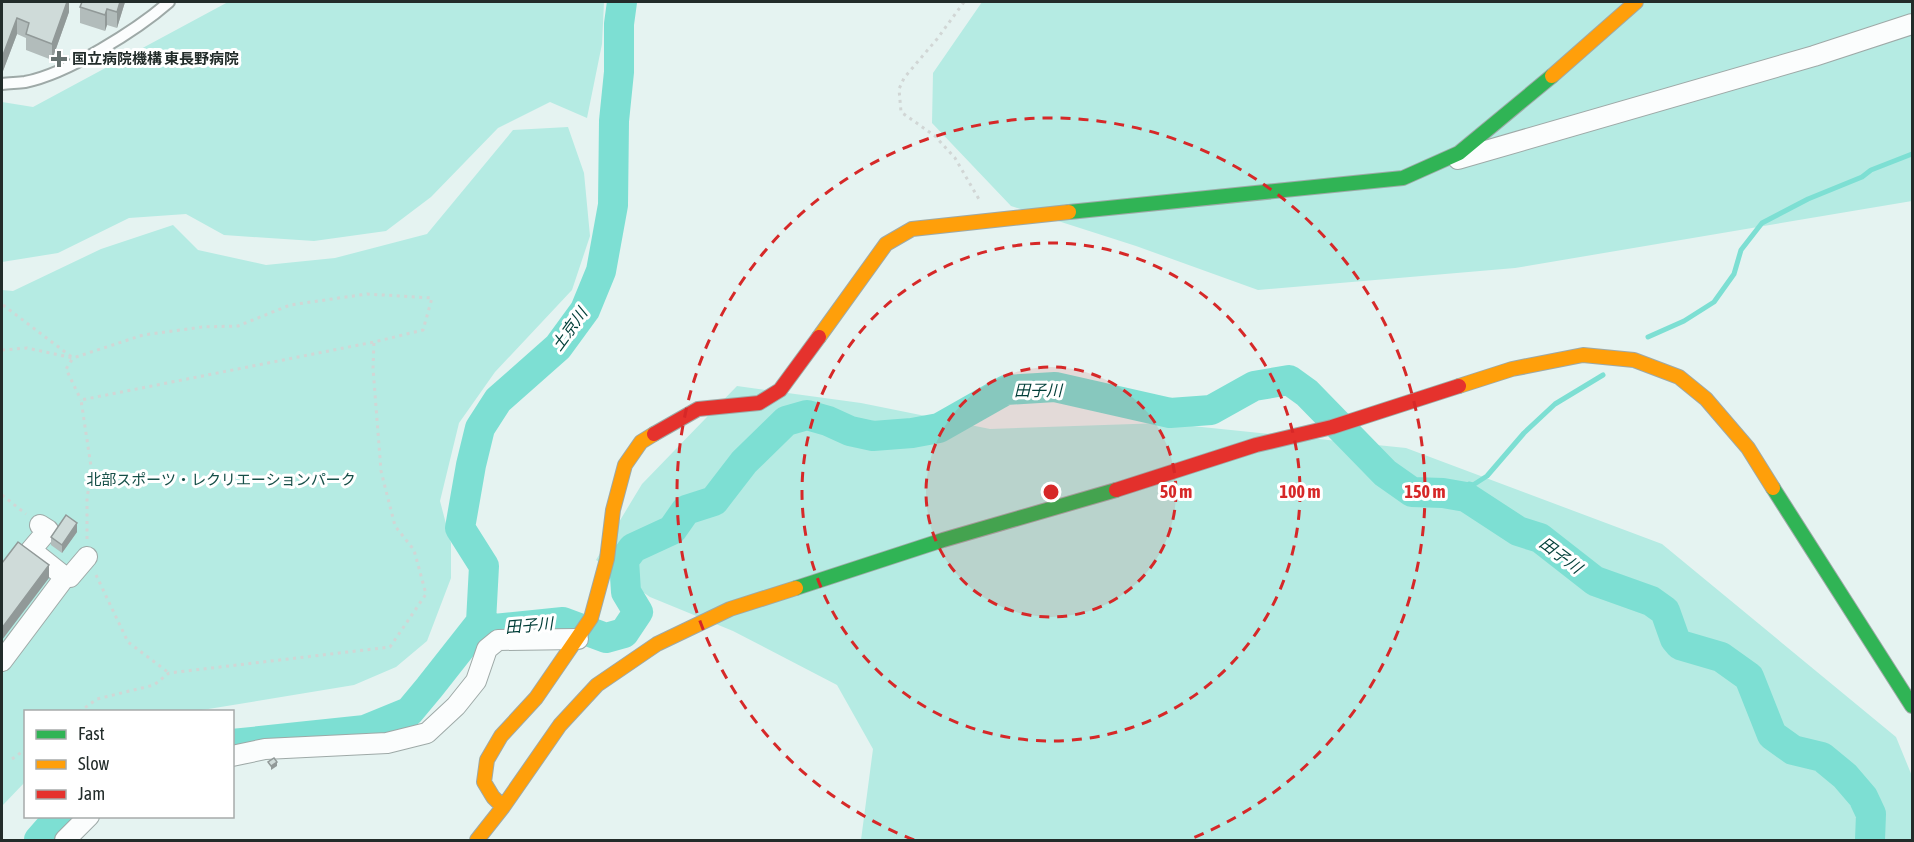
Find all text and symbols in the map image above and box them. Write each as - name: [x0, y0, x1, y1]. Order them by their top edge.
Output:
- marker: 国立病院機構 東長野病院: [50, 50, 68, 68]
- place label: 国立病院機構 東長野病院: [72, 50, 239, 67]
- water label: 土京川: [548, 303, 592, 354]
- water label: 田子川: [1014, 381, 1064, 399]
- park label: 北部スポーツ・レクリエーションパーク: [86, 471, 356, 488]
- text: 50 m: [1160, 481, 1192, 502]
- text: 100 m: [1280, 481, 1320, 502]
- text: 150 m: [1405, 481, 1445, 502]
- centre of rings: [1041, 482, 1061, 502]
- water label: 田子川: [1536, 533, 1587, 578]
- water label: 田子川: [504, 614, 556, 636]
- legend: [24, 710, 234, 818]
- text: Fast: [78, 723, 105, 744]
- text: Slow: [78, 753, 109, 774]
- text: Jam: [78, 783, 105, 804]

